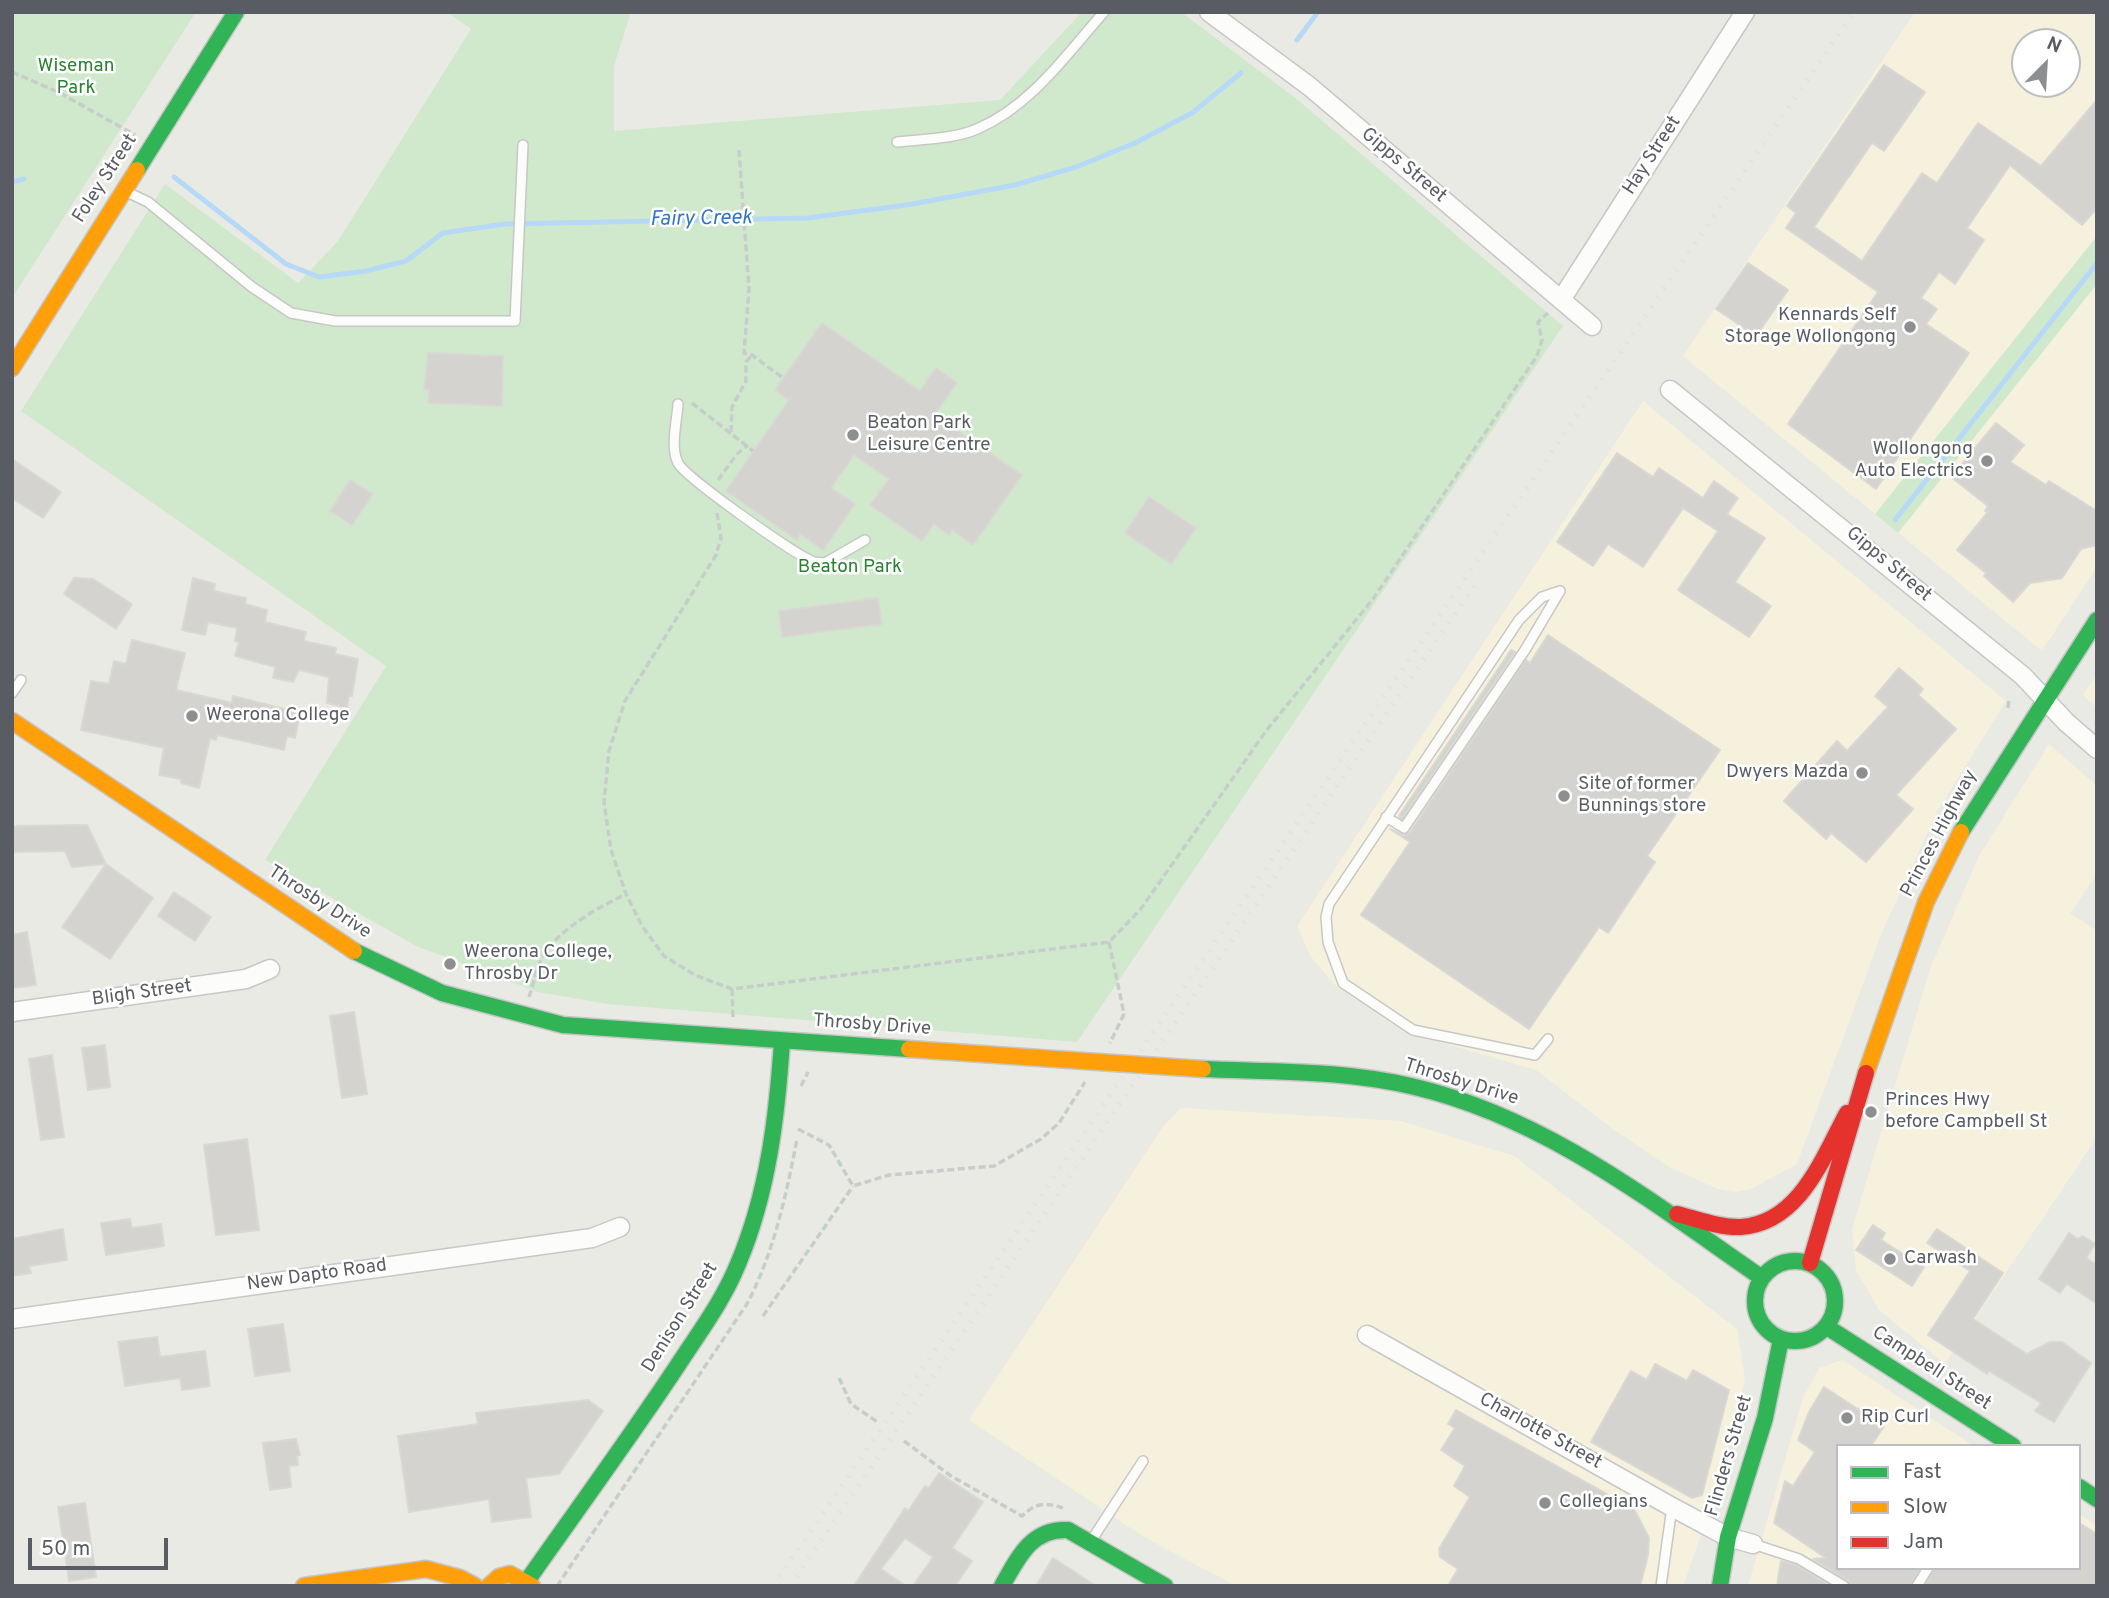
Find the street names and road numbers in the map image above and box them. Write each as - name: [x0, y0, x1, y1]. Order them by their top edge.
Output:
- street label: Hay Street: [1619, 112, 1687, 200]
- street label: Gipps Street: [1356, 124, 1450, 208]
- street label: Foley Street: [69, 130, 143, 228]
- street label: Gipps Street: [1841, 523, 1935, 607]
- street label: Princes Highway: [1897, 766, 1983, 902]
- street label: Throsby Drive: [263, 861, 375, 945]
- street label: Bligh Street: [91, 976, 193, 1012]
- street label: Throsby Drive: [812, 1010, 932, 1042]
- street label: Throsby Drive: [1401, 1055, 1521, 1111]
- street label: New Dapto Road: [246, 1255, 388, 1297]
- street label: Denison Street: [638, 1259, 724, 1377]
- street label: Campbell Street: [1867, 1322, 1995, 1416]
- street label: Charlotte Street: [1475, 1389, 1605, 1475]
- street label: Flinders Street: [1702, 1393, 1758, 1519]

